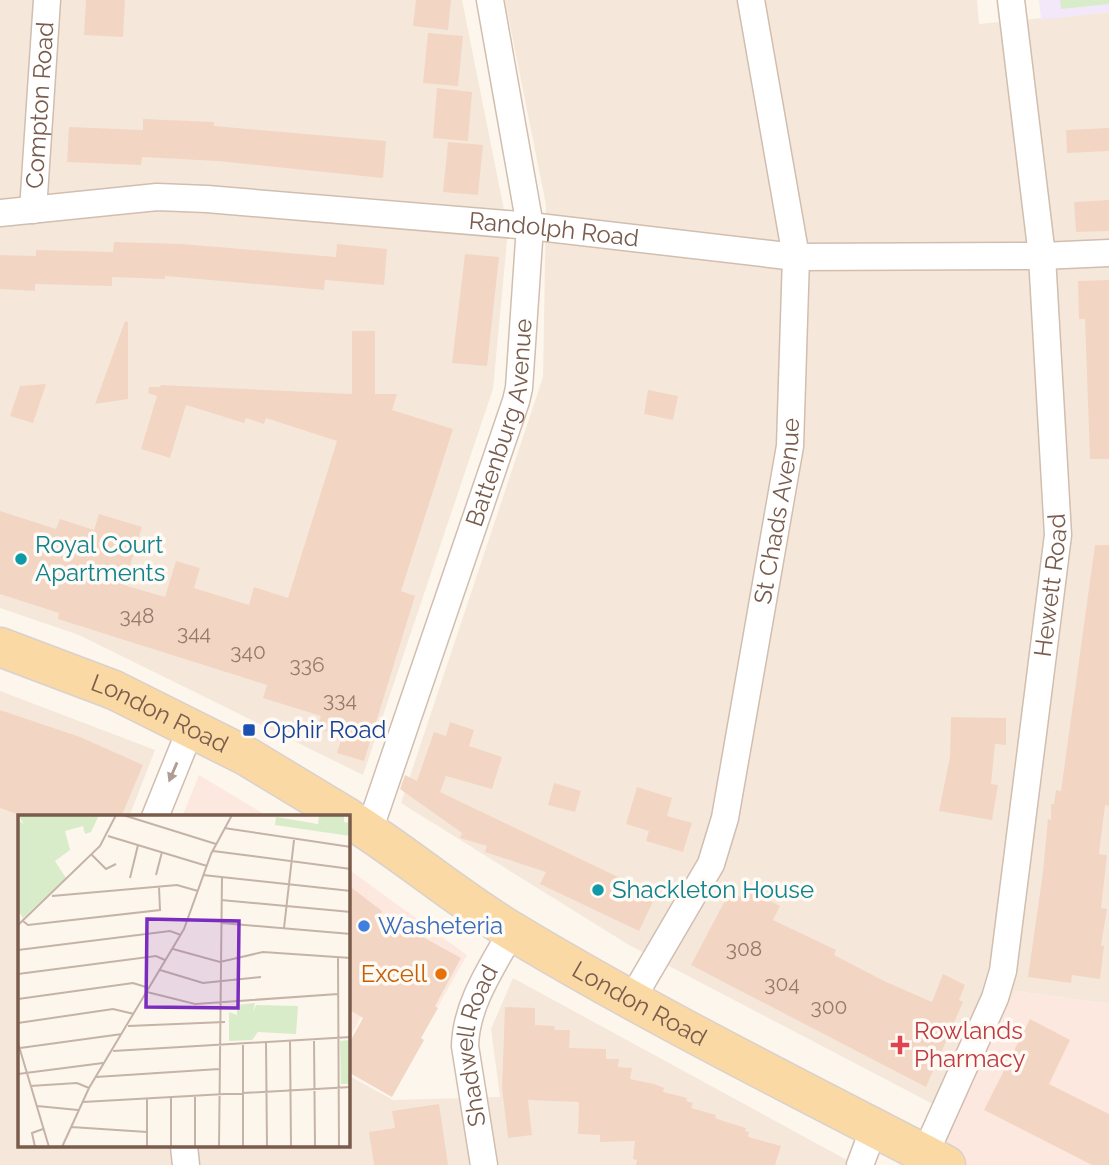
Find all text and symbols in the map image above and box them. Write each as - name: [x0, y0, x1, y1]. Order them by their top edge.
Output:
- street label: Compton Road: [19, 21, 60, 190]
- street label: Randolph Road: [468, 206, 640, 253]
- street label: Battenburg Avenue: [459, 318, 538, 530]
- street label: St Chads Avenue: [748, 418, 805, 606]
- street label: Hewett Road: [1028, 513, 1073, 658]
- place label: Royal Court Apartments: [35, 530, 165, 587]
- marker: Royal Court Apartments: [13, 551, 29, 567]
- house number: 348: [119, 603, 155, 628]
- house number: 344: [177, 620, 211, 645]
- house number: 340: [230, 639, 266, 664]
- house number: 336: [289, 652, 325, 677]
- street label: London Road: [87, 668, 233, 759]
- house number: 334: [323, 687, 357, 712]
- place label: Ophir Road: [263, 715, 387, 744]
- marker: Ophir Road: [241, 722, 257, 738]
- one-way arrow: [167, 762, 178, 783]
- inset map: [18, 815, 350, 1148]
- place label: Shackleton House: [612, 875, 814, 904]
- marker: Shackleton House: [590, 882, 606, 898]
- place label: Washeteria: [378, 911, 503, 940]
- marker: Washeteria: [356, 918, 372, 934]
- house number: 308: [726, 936, 762, 961]
- street label: London Road: [567, 955, 712, 1052]
- place label: Excell: [361, 959, 427, 988]
- street label: Shadwell Road: [450, 960, 504, 1129]
- marker: Excell: [433, 966, 449, 982]
- house number: 304: [764, 971, 800, 996]
- house number: 300: [811, 994, 847, 1019]
- place label: Rowlands Pharmacy: [914, 1016, 1026, 1073]
- marker: Rowlands Pharmacy: [892, 1037, 908, 1053]

